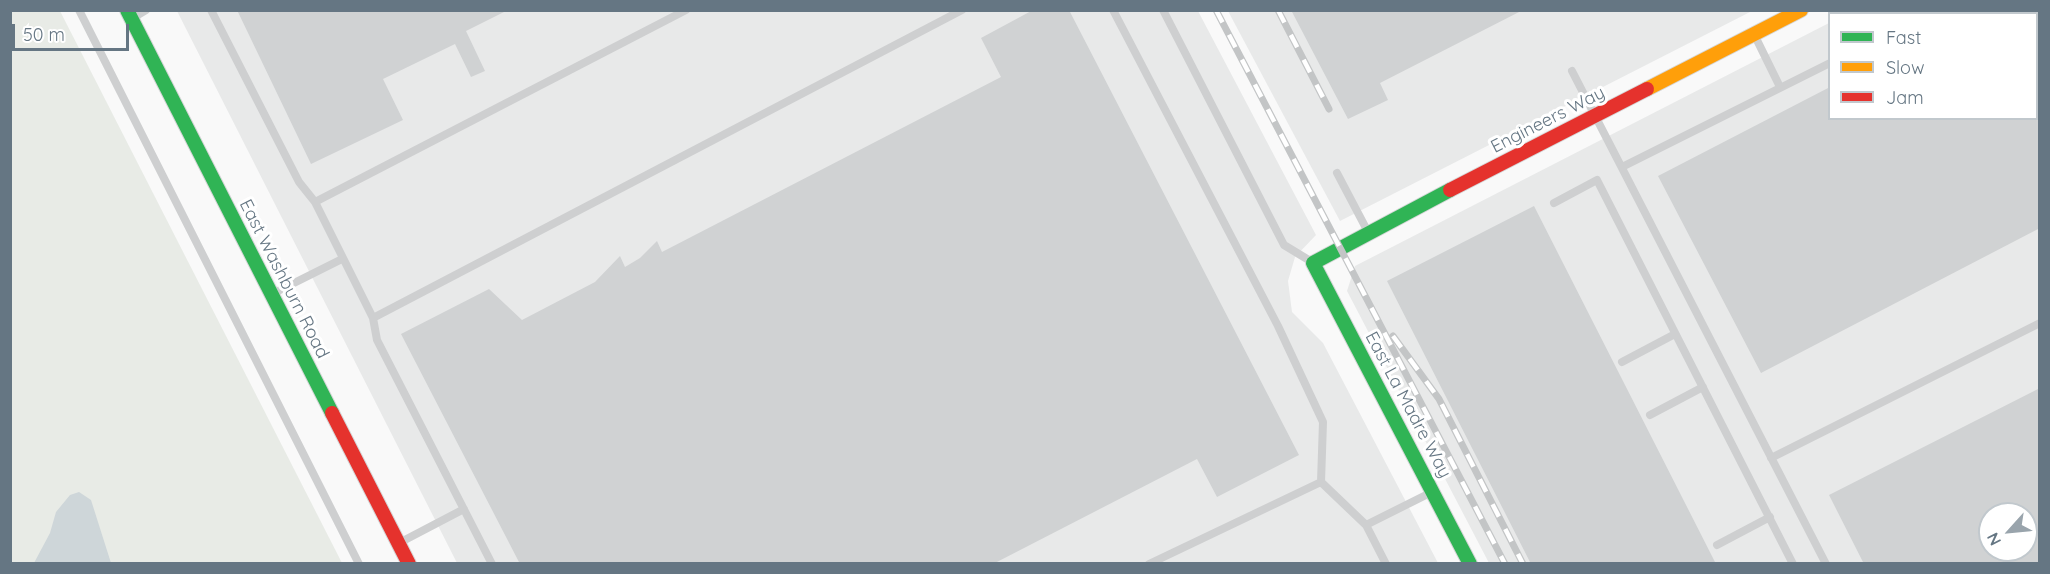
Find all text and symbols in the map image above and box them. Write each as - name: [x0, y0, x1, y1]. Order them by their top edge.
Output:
- scale bar: [15, 12, 132, 50]
- legend: [1828, 12, 2038, 120]
- text: 50 m: [23, 23, 65, 46]
- text: Fast: [1886, 26, 1921, 49]
- text: Slow: [1886, 56, 1924, 79]
- street label: Engineers Way: [1487, 82, 1609, 158]
- text: Jam: [1886, 86, 1924, 109]
- street label: East Washburn Road: [235, 196, 333, 362]
- street label: East La Madre Way: [1360, 328, 1456, 482]
- north arrow: [1978, 502, 2038, 562]
- text: N: [1982, 529, 2005, 549]

